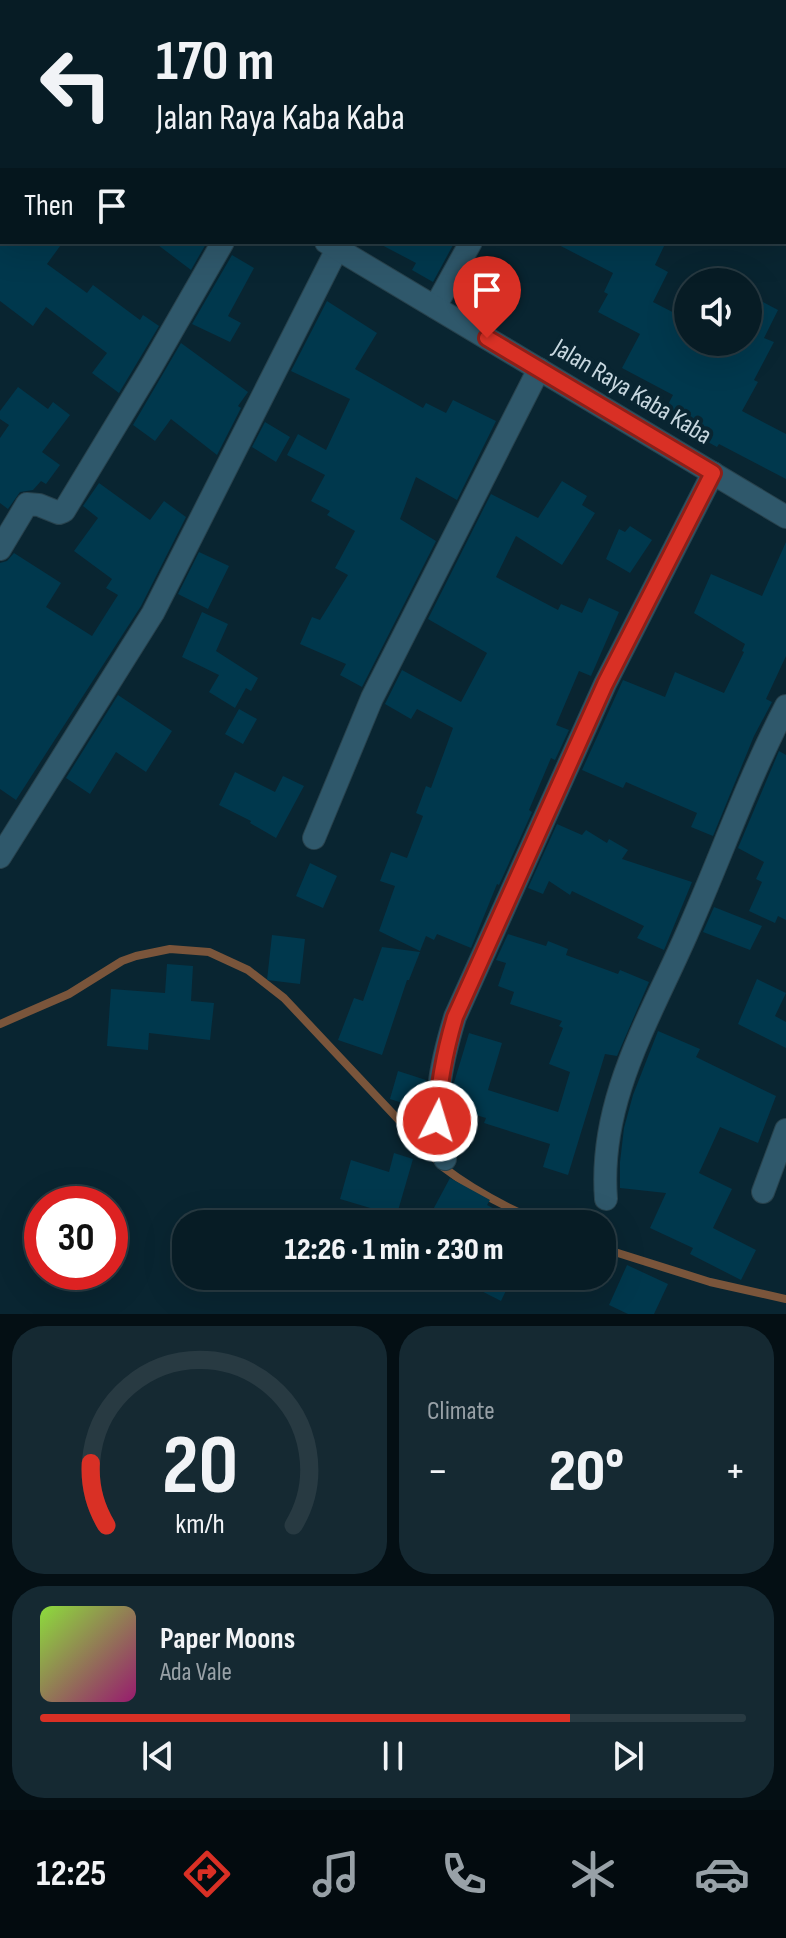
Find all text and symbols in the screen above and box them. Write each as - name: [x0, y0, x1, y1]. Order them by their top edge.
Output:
- text: 170 m: [156, 29, 274, 96]
- icon: left: [24, 32, 128, 136]
- text: Jalan Raya Kaba Kaba: [156, 97, 405, 140]
- icon: arrive: [90, 184, 134, 228]
- text: Then: [24, 188, 74, 224]
- pin: [453, 256, 521, 338]
- icon: arrive: [465, 268, 509, 312]
- map controls: [674, 268, 762, 356]
- button: sound: [674, 268, 762, 356]
- street label: Jalan Raya Kaba Kaba: [546, 332, 717, 452]
- position arrow: [395, 1079, 479, 1163]
- speed limit sign: 30: [24, 1186, 128, 1290]
- text: 12:26 · 1 min · 230 m: [284, 1232, 504, 1268]
- text: Climate: [427, 1396, 495, 1427]
- text: 20: [161, 1417, 238, 1517]
- text: 20°: [549, 1436, 624, 1508]
- text: −: [427, 1445, 449, 1498]
- text: +: [724, 1445, 746, 1498]
- text: km/h: [175, 1507, 224, 1542]
- text: Paper Moons: [160, 1621, 295, 1657]
- text: Ada Vale: [160, 1657, 232, 1688]
- icon: previous: [136, 1734, 180, 1778]
- icon: pause: [371, 1734, 415, 1778]
- icon: next: [606, 1734, 650, 1778]
- icon: directions: [179, 1846, 235, 1902]
- icon: music: [308, 1846, 364, 1902]
- icon: phone: [436, 1846, 492, 1902]
- icon: climate: [565, 1846, 621, 1902]
- icon: car: [694, 1846, 750, 1902]
- text: 12:25: [36, 1853, 106, 1896]

